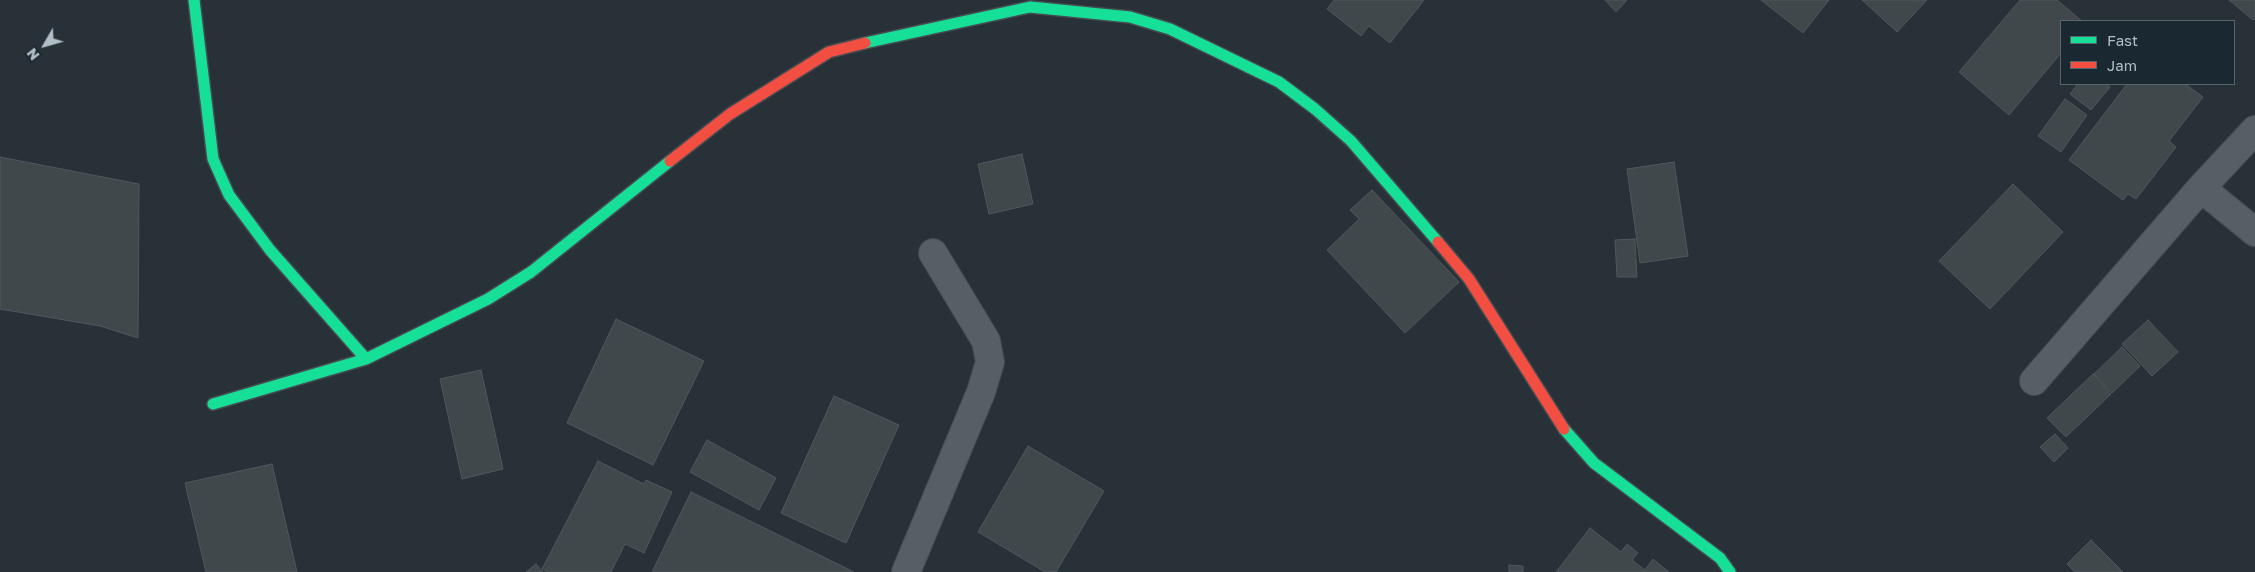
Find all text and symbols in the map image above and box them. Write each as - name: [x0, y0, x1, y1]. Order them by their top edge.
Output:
- north arrow: [20, 20, 70, 70]
- legend: [2060, 20, 2235, 85]
- text: Fast: [2107, 31, 2138, 49]
- text: N: [23, 45, 43, 64]
- text: Jam: [2107, 56, 2137, 74]

